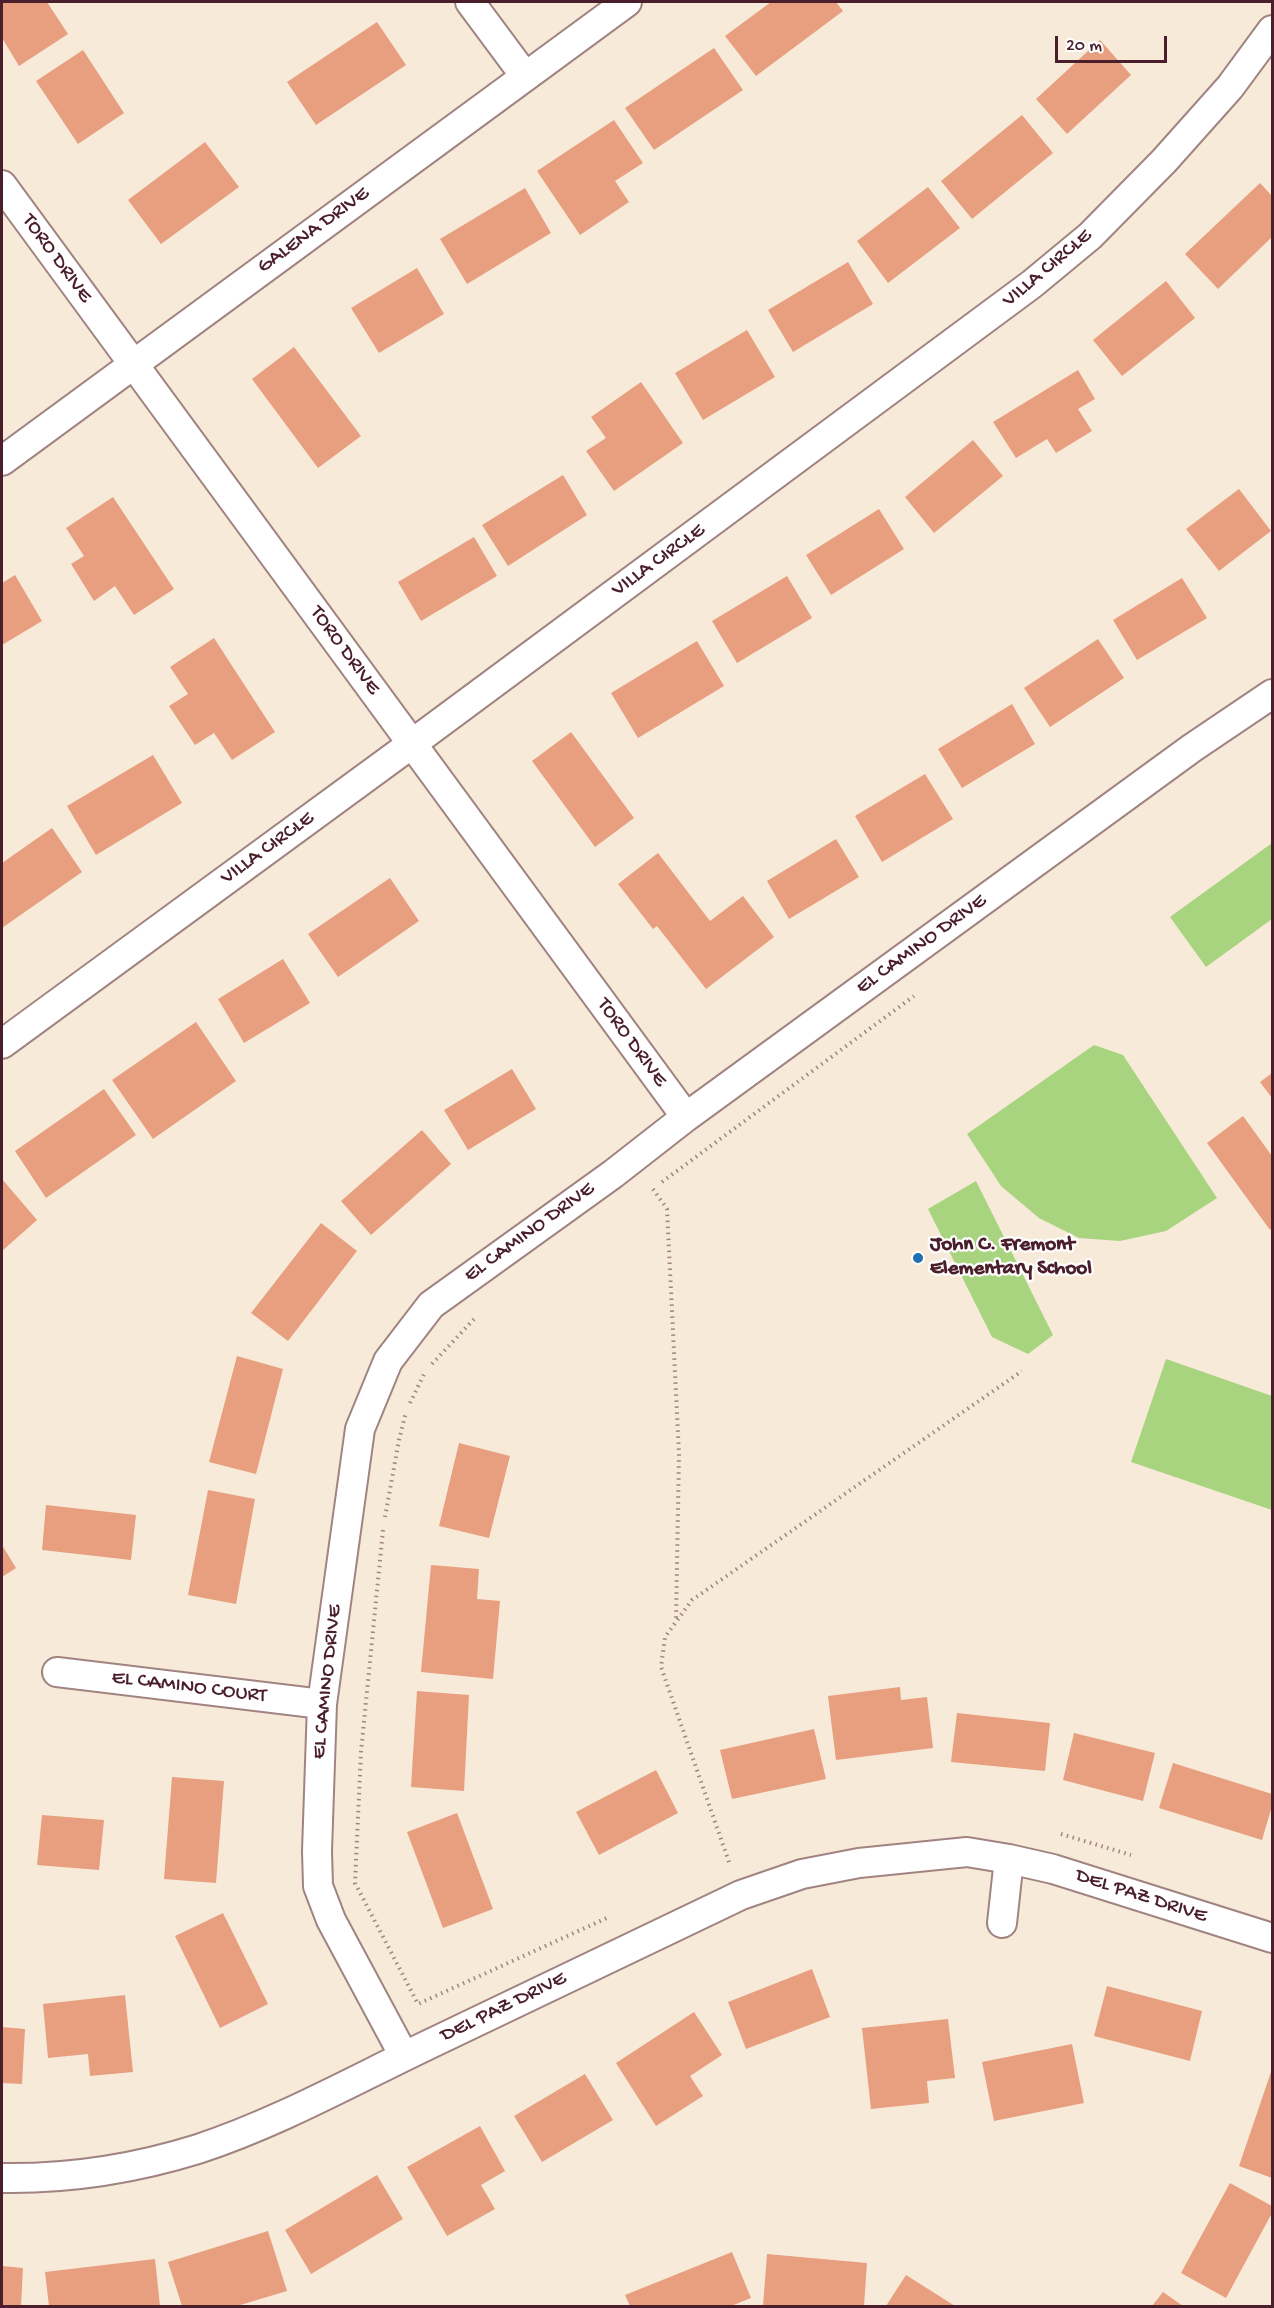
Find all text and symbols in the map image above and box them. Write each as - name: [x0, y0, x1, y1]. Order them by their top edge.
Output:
- scale bar: [1058, 24, 1170, 62]
- text: 20 m: [1066, 36, 1102, 57]
- street label: GALENA DRIVE: [253, 182, 375, 280]
- street label: TORO DRIVE: [15, 210, 97, 308]
- street label: VILLA CIRCLE: [998, 224, 1098, 314]
- street label: VILLA CIRCLE: [607, 519, 711, 603]
- street label: TORO DRIVE: [303, 602, 385, 700]
- street label: VILLA CIRCLE: [216, 807, 320, 891]
- street label: EL CAMINO DRIVE: [852, 889, 992, 1001]
- street label: TORO DRIVE: [590, 994, 672, 1092]
- street label: EL CAMINO DRIVE: [460, 1177, 600, 1289]
- place label: John C. Fremont Elementary School: [930, 1233, 1092, 1283]
- marker: John C. Fremont Elementary School: [911, 1251, 925, 1265]
- street label: EL CAMINO DRIVE: [307, 1604, 349, 1760]
- street label: EL CAMINO COURT: [110, 1666, 268, 1710]
- street label: DEL PAZ DRIVE: [1072, 1864, 1210, 1930]
- street label: DEL PAZ DRIVE: [437, 1967, 571, 2049]

